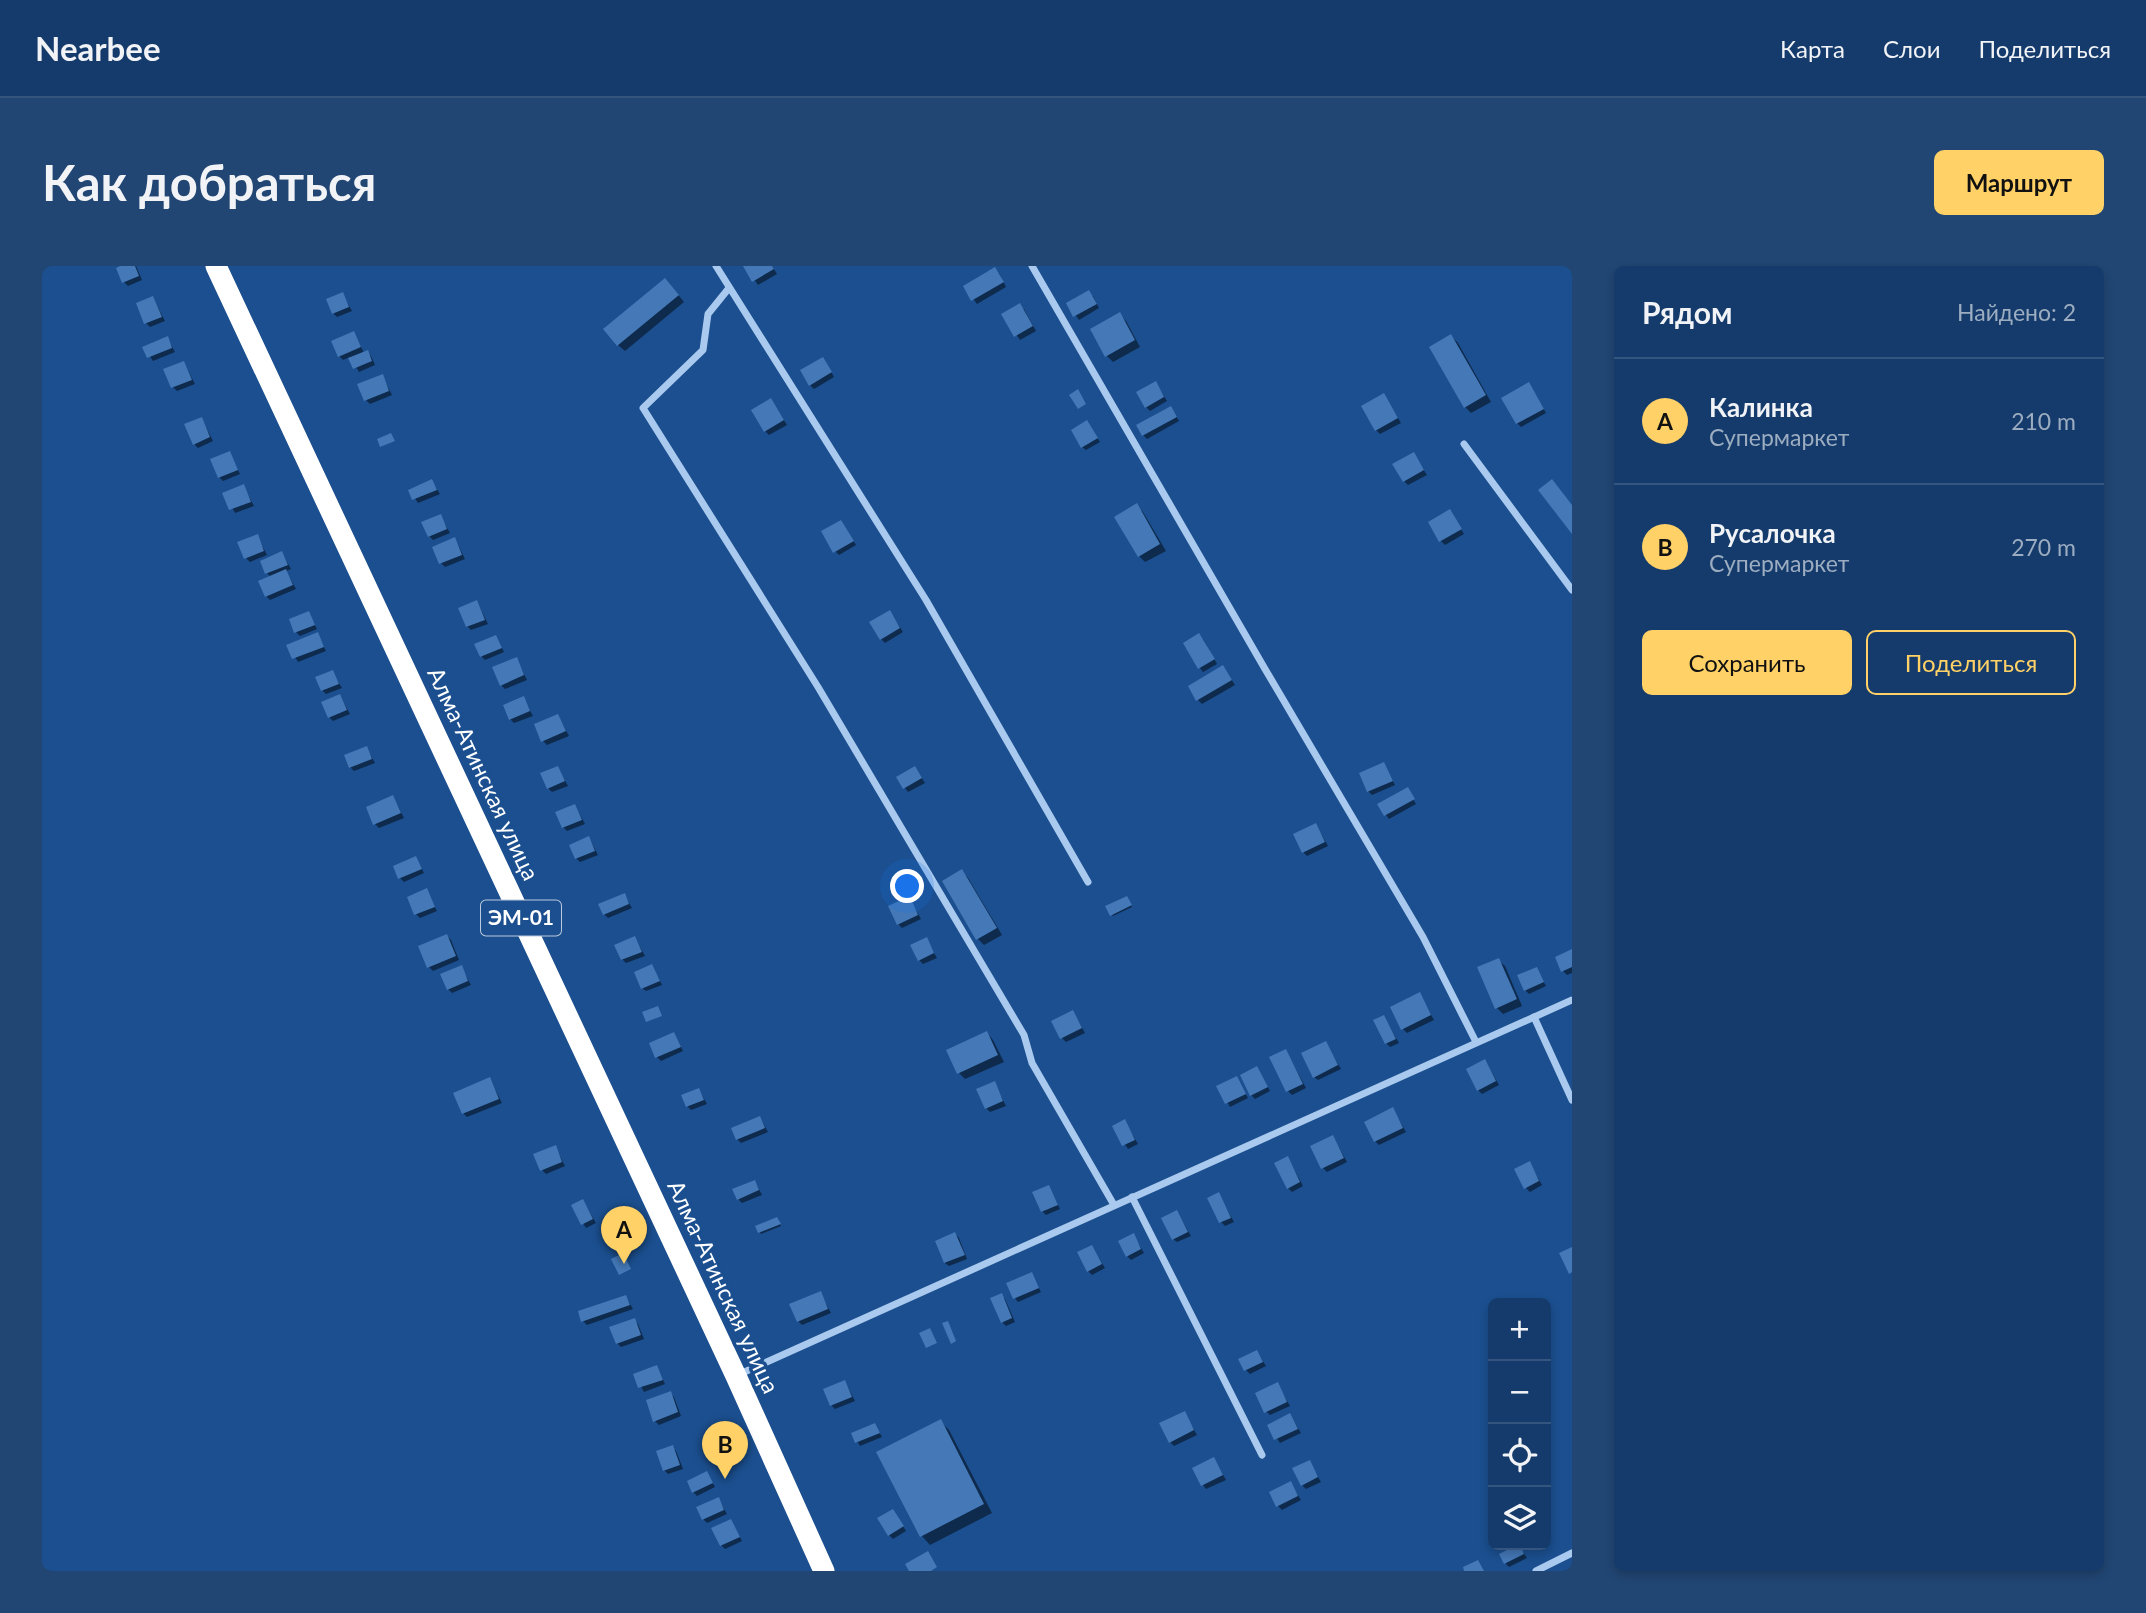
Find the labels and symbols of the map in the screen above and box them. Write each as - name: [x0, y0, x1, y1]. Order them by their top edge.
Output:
- street label: Алма-Атинская улица: [422, 663, 546, 885]
- your location: [890, 869, 924, 903]
- road number: ЭМ-01: [481, 900, 561, 936]
- street label: Алма-Атинская улица: [662, 1176, 786, 1398]
- pin: A: [601, 1206, 647, 1264]
- pin: B: [702, 1421, 748, 1479]

